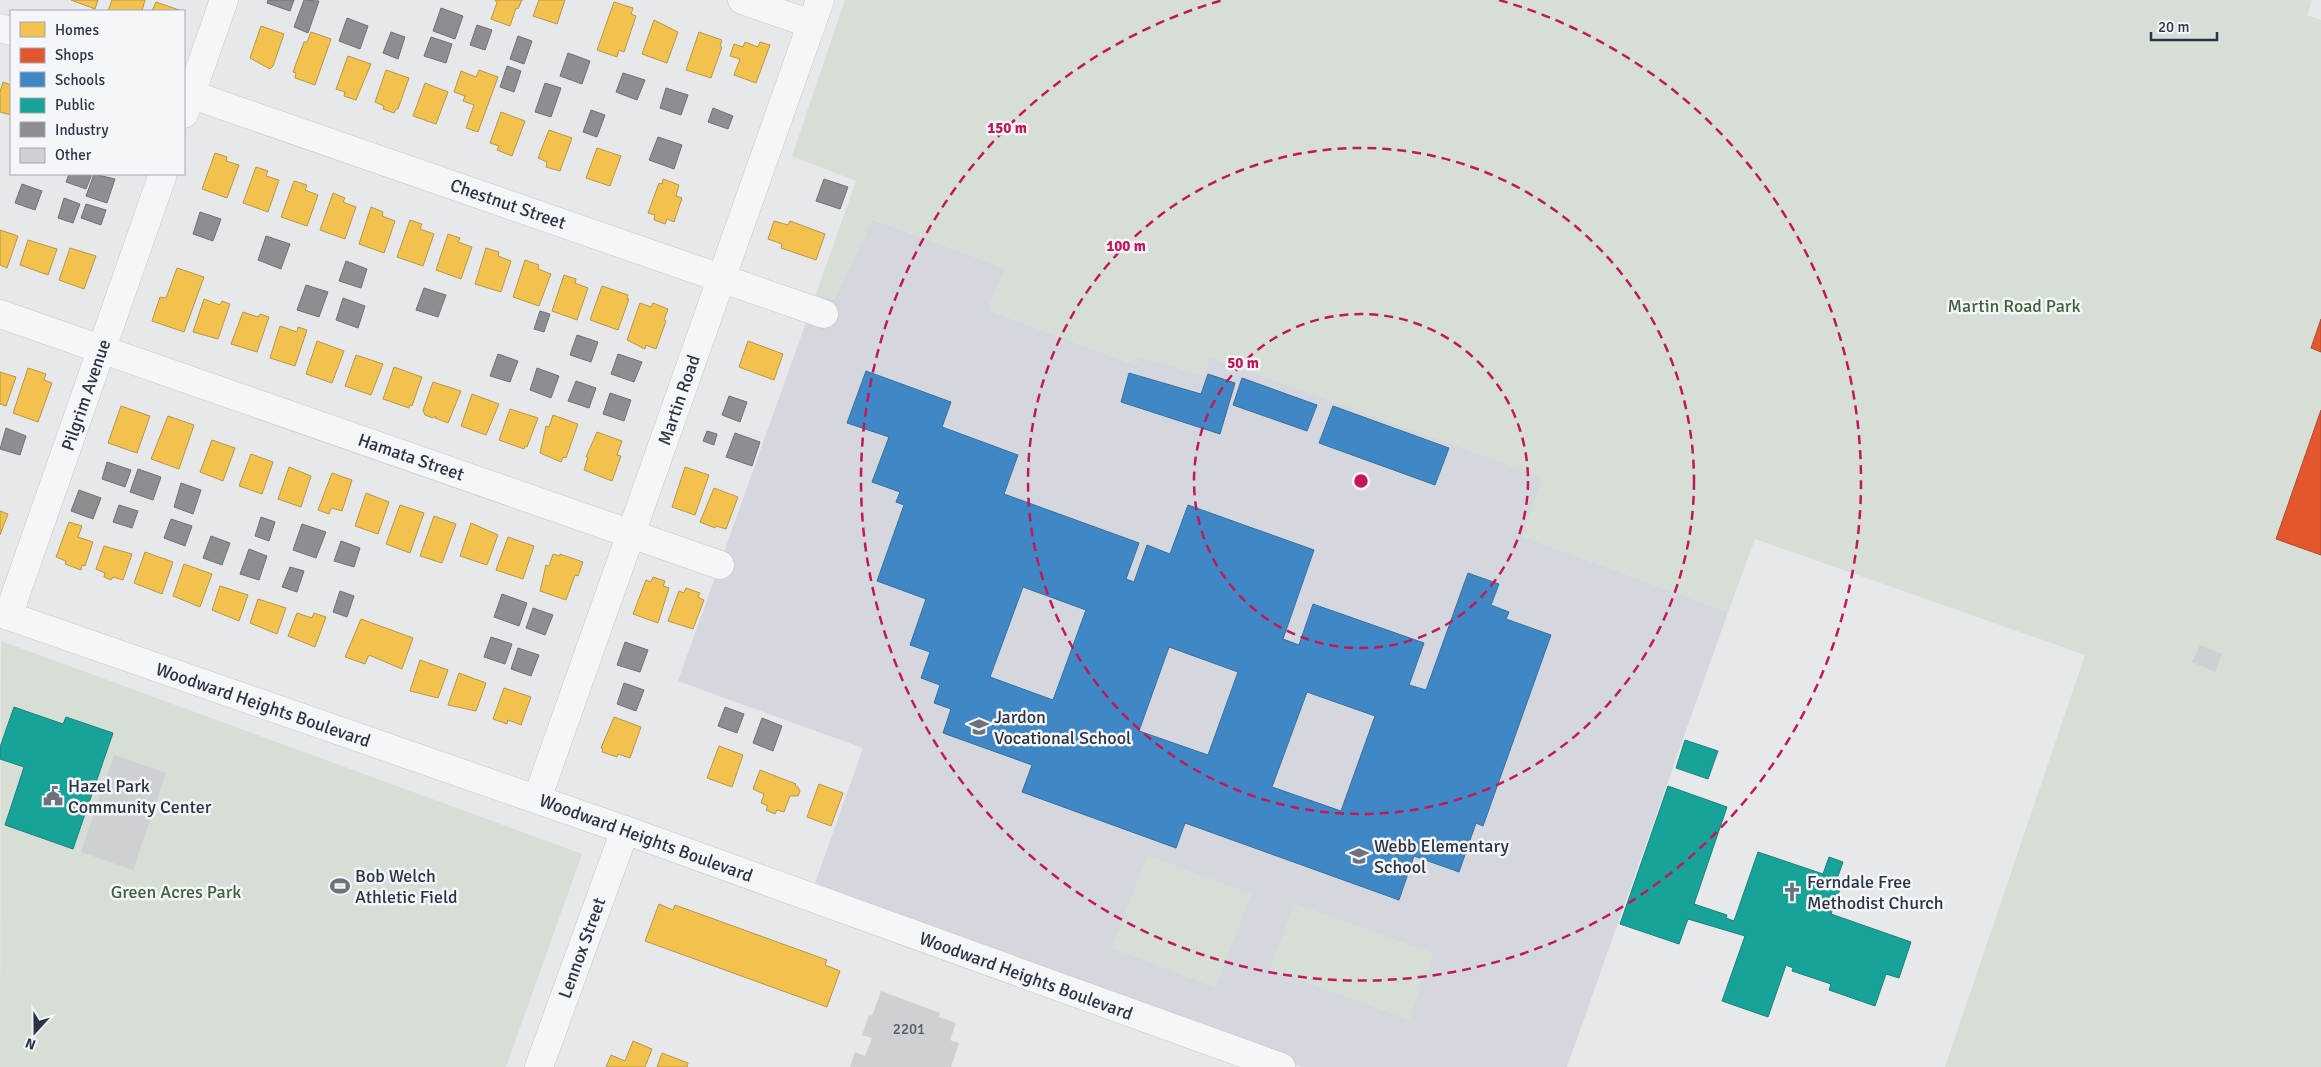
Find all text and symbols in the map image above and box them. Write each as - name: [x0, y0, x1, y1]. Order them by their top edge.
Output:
- legend: [10, 10, 185, 175]
- scale bar: [2151, 10, 2217, 42]
- text: 20 m: [2158, 18, 2189, 36]
- text: Homes: [55, 21, 99, 39]
- text: Shops: [55, 46, 94, 64]
- text: Schools: [55, 71, 106, 89]
- text: Public: [55, 96, 95, 114]
- text: 150 m: [987, 119, 1027, 137]
- text: Industry: [55, 121, 108, 139]
- text: Other: [55, 146, 92, 164]
- street label: Chestnut Street: [447, 174, 569, 234]
- text: 100 m: [1106, 237, 1146, 255]
- park label: Martin Road Park: [1948, 295, 2080, 317]
- street label: Pilgrim Avenue: [57, 336, 115, 454]
- street label: Martin Road: [653, 352, 705, 448]
- text: 50 m: [1227, 354, 1259, 372]
- street label: Hamata Street: [355, 429, 467, 485]
- centre of rings: [1352, 472, 1370, 490]
- street label: Woodward Heights Boulevard: [153, 658, 373, 752]
- place label: Jardon Vocational School: [994, 706, 1131, 749]
- school or university icon: Jardon Vocational School: [968, 716, 990, 738]
- place label: Hazel Park Community Center: [68, 775, 212, 818]
- public building icon: Hazel Park Community Center: [42, 785, 64, 807]
- street label: Woodward Heights Boulevard: [536, 789, 756, 887]
- place label: Webb Elementary School: [1374, 835, 1510, 878]
- school or university icon: Webb Elementary School: [1348, 845, 1370, 867]
- place label: Bob Welch Athletic Field: [355, 865, 458, 908]
- place label: Ferndale Free Methodist Church: [1807, 871, 1944, 914]
- sports icon: Bob Welch Athletic Field: [329, 875, 351, 897]
- park label: Green Acres Park: [111, 881, 241, 903]
- church icon: Ferndale Free Methodist Church: [1781, 881, 1803, 903]
- street label: Lennox Street: [554, 895, 610, 1001]
- street label: Woodward Heights Boulevard: [916, 927, 1136, 1025]
- north arrow: [10, 1007, 60, 1057]
- house number: 2201: [893, 1020, 925, 1038]
- text: N: [23, 1034, 38, 1053]

